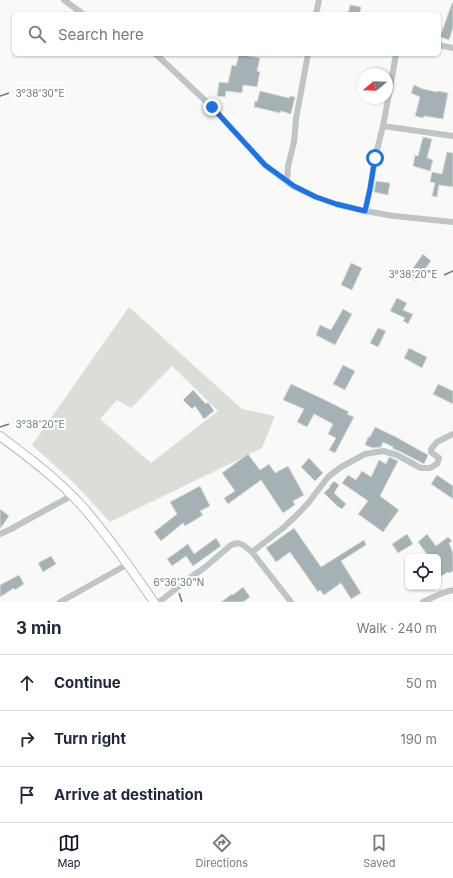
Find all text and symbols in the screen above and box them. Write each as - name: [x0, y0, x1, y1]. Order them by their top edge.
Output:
- search box: [12, 12, 441, 56]
- icon: search: [26, 23, 48, 45]
- text: Search here: [58, 25, 144, 44]
- north arrow: [357, 68, 393, 104]
- text: 3°38'30"E: [15, 87, 65, 99]
- route end: [203, 98, 221, 116]
- route start: [366, 149, 384, 167]
- text: 3°38'20"E: [388, 268, 438, 280]
- text: 3°38'20"E: [15, 418, 65, 430]
- map controls: [405, 554, 441, 590]
- button: locate: [405, 554, 441, 590]
- text: 6°36'30"N: [154, 576, 204, 588]
- text: 3 min: [16, 618, 62, 638]
- text: Walk · 240 m: [357, 620, 437, 636]
- icon: ahead: [16, 672, 38, 694]
- text: Continue: [54, 673, 121, 692]
- text: 50 m: [406, 675, 437, 691]
- icon: right: [16, 728, 38, 750]
- text: Turn right: [54, 729, 126, 748]
- text: 190 m: [400, 731, 437, 747]
- icon: arrive: [16, 784, 38, 806]
- text: Arrive at destination: [54, 785, 203, 804]
- tab: Map: [58, 832, 80, 870]
- tab: Directions: [196, 832, 248, 870]
- tab: Saved: [363, 832, 395, 870]

